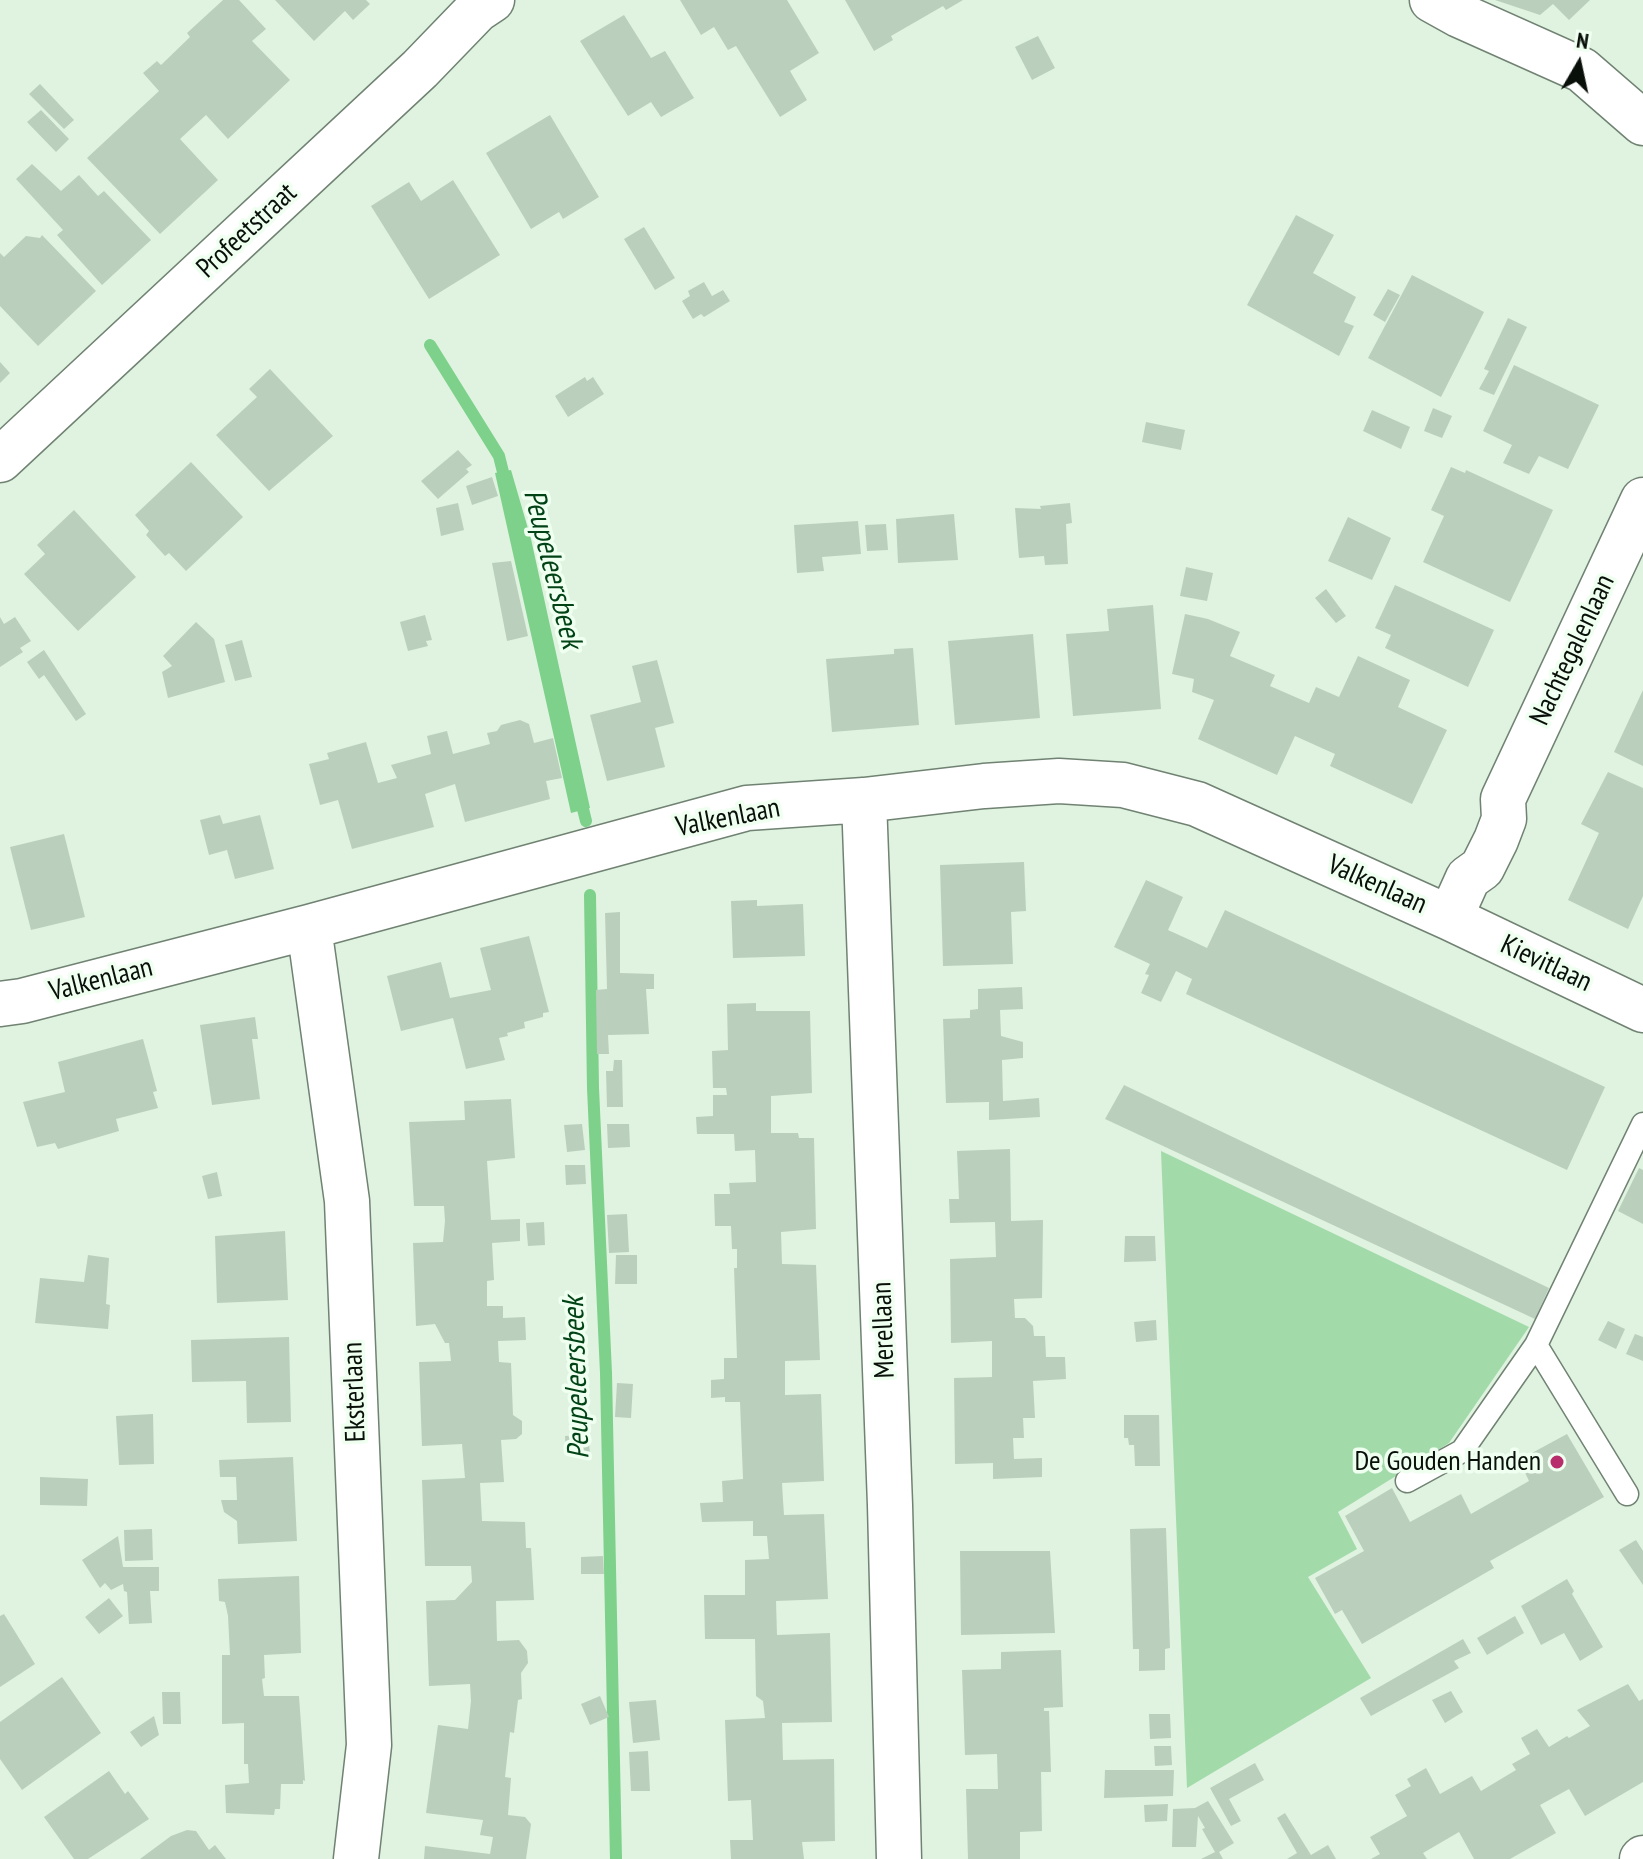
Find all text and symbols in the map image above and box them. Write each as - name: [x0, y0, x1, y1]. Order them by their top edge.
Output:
- north arrow: [1539, 24, 1619, 104]
- text: N: [1575, 26, 1591, 55]
- street label: Profeetstraat: [190, 176, 304, 286]
- water label: Peupeleersbeek: [515, 486, 589, 652]
- street label: Nachtegalenlaan: [1523, 569, 1623, 731]
- street label: Valkenlaan: [673, 791, 783, 845]
- street label: Valkenlaan: [1322, 848, 1432, 922]
- street label: Kievitlaan: [1495, 928, 1597, 1000]
- street label: Valkenlaan: [46, 951, 156, 1009]
- street label: Merellaan: [866, 1281, 902, 1379]
- water label: Peupeleersbeek: [556, 1296, 598, 1460]
- street label: Eksterlaan: [336, 1341, 374, 1443]
- place label: De Gouden Handen: [1354, 1445, 1541, 1479]
- marker: De Gouden Handen: [1548, 1453, 1566, 1471]

